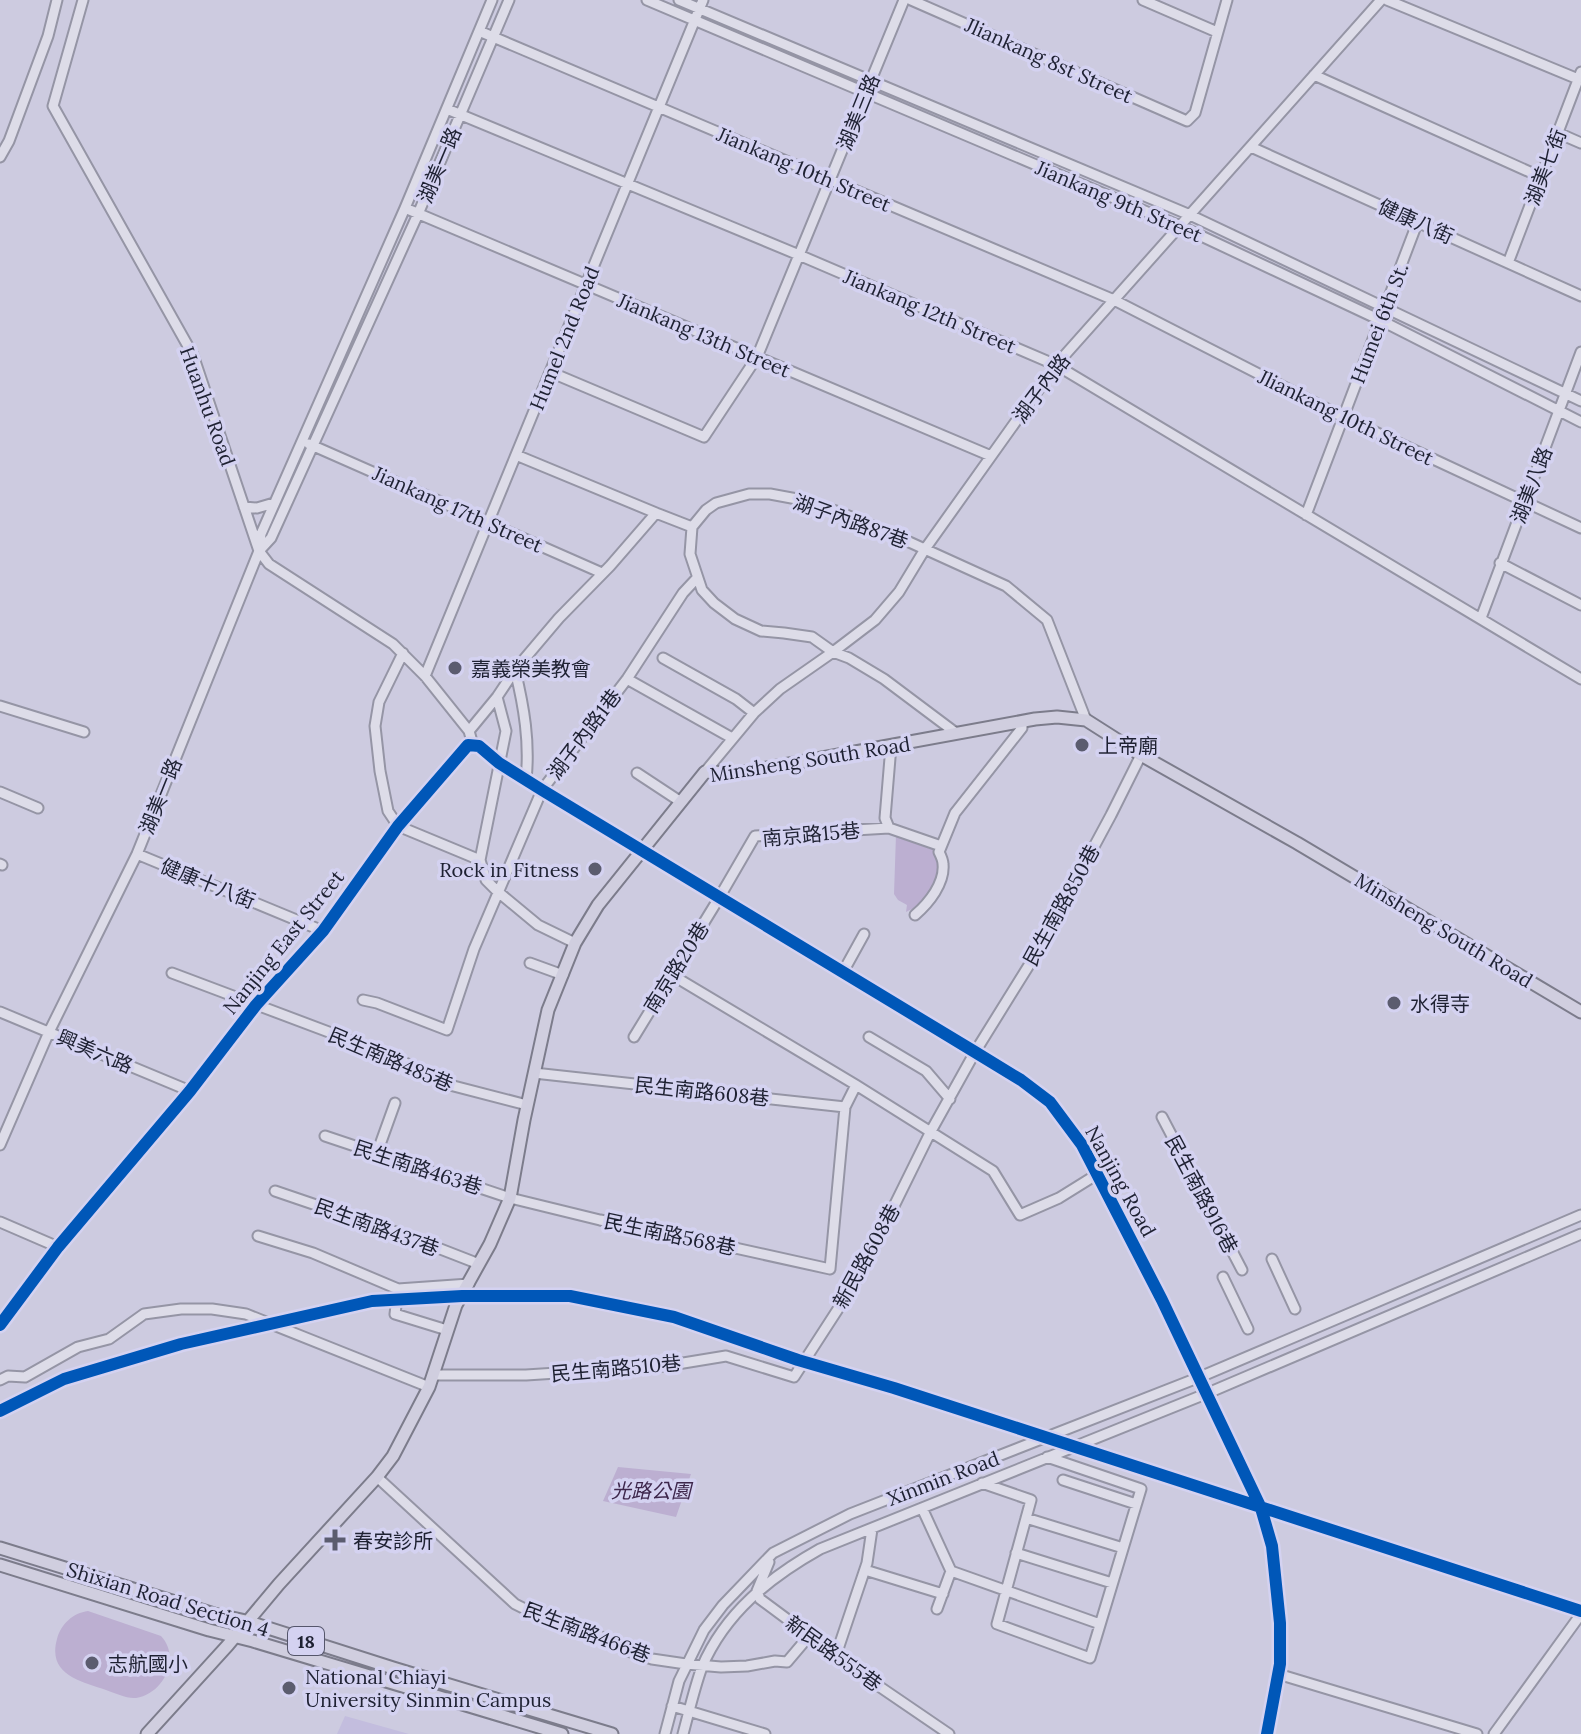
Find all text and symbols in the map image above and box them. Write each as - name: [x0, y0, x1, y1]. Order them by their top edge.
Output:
- street label: Jliankang 8st Street: [960, 11, 1137, 108]
- street label: 湖美三路: [831, 70, 885, 154]
- street label: Jiankang 10th Street: [712, 121, 895, 217]
- street label: 湖美一路: [412, 123, 466, 207]
- street label: 湖美七街: [1519, 125, 1571, 209]
- street label: Jiankang 9th Street: [1031, 154, 1206, 247]
- street label: 健康八街: [1374, 193, 1458, 249]
- street label: Humei 6th St.: [1345, 259, 1413, 387]
- street label: Humel 2nd Road: [524, 262, 604, 414]
- street label: Jiankang 12th Street: [839, 263, 1020, 359]
- street label: Jiankang 13th Street: [613, 287, 794, 383]
- street label: Huanhu Road: [175, 343, 241, 469]
- street label: 湖子內路: [1007, 349, 1075, 427]
- street label: Jliankang 10th Street: [1253, 363, 1438, 470]
- street label: 湖美八路: [1505, 443, 1557, 527]
- street label: Jiankang 17th Street: [368, 460, 547, 558]
- street label: 湖子內路87巷: [790, 489, 912, 553]
- place label: 嘉義榮美教會: [471, 656, 591, 681]
- marker: 嘉義榮美教會: [446, 659, 464, 677]
- street label: 湖子內路1巷: [542, 684, 626, 784]
- street label: Minsheng South Road: [708, 731, 912, 787]
- place label: 上帝廟: [1098, 733, 1158, 758]
- marker: 上帝廟: [1073, 736, 1091, 754]
- street label: 湖美一路: [133, 754, 187, 838]
- street label: 南京路15巷: [761, 817, 861, 851]
- street label: 民生南路850巷: [1017, 840, 1105, 970]
- street label: 健康十八街: [157, 853, 259, 913]
- place label: Rock in Fitness: [439, 857, 579, 882]
- marker: Rock in Fitness: [586, 860, 604, 878]
- street label: Nanjing East Street: [217, 865, 349, 1019]
- street label: Minsheng South Road: [1351, 867, 1537, 993]
- street label: 南京路20巷: [638, 917, 714, 1017]
- place label: 水得寺: [1410, 991, 1470, 1016]
- marker: 水得寺: [1385, 994, 1403, 1012]
- street label: 民生南路485巷: [325, 1022, 457, 1096]
- street label: 興美六路: [53, 1024, 137, 1078]
- street label: 民生南路608巷: [633, 1072, 771, 1110]
- street label: Nanjing Road: [1080, 1121, 1162, 1241]
- street label: 民生南路916巷: [1160, 1131, 1244, 1257]
- street label: 民生南路463巷: [351, 1134, 485, 1200]
- street label: 民生南路437巷: [311, 1193, 443, 1261]
- street label: 新民路608巷: [827, 1200, 905, 1312]
- street label: 民生南路568巷: [602, 1208, 738, 1260]
- street label: 民生南路510巷: [550, 1350, 682, 1386]
- street label: Xinmin Road: [883, 1445, 1003, 1511]
- park label: 光路公園: [611, 1478, 694, 1503]
- place label: 春安診所: [353, 1528, 433, 1553]
- marker: 春安診所: [324, 1529, 346, 1551]
- street label: Shixian Road Section 4: [64, 1556, 272, 1642]
- street label: 民生南路466巷: [520, 1596, 654, 1668]
- street label: 新民路555巷: [781, 1610, 887, 1696]
- road number: 18: [288, 1627, 324, 1655]
- place label: 志航國小: [108, 1651, 188, 1676]
- marker: 志航國小: [83, 1654, 101, 1672]
- place label: National Chiayi University Sinmin Campus: [305, 1664, 551, 1712]
- marker: National Chiayi University Sinmin Campus: [280, 1679, 298, 1697]

